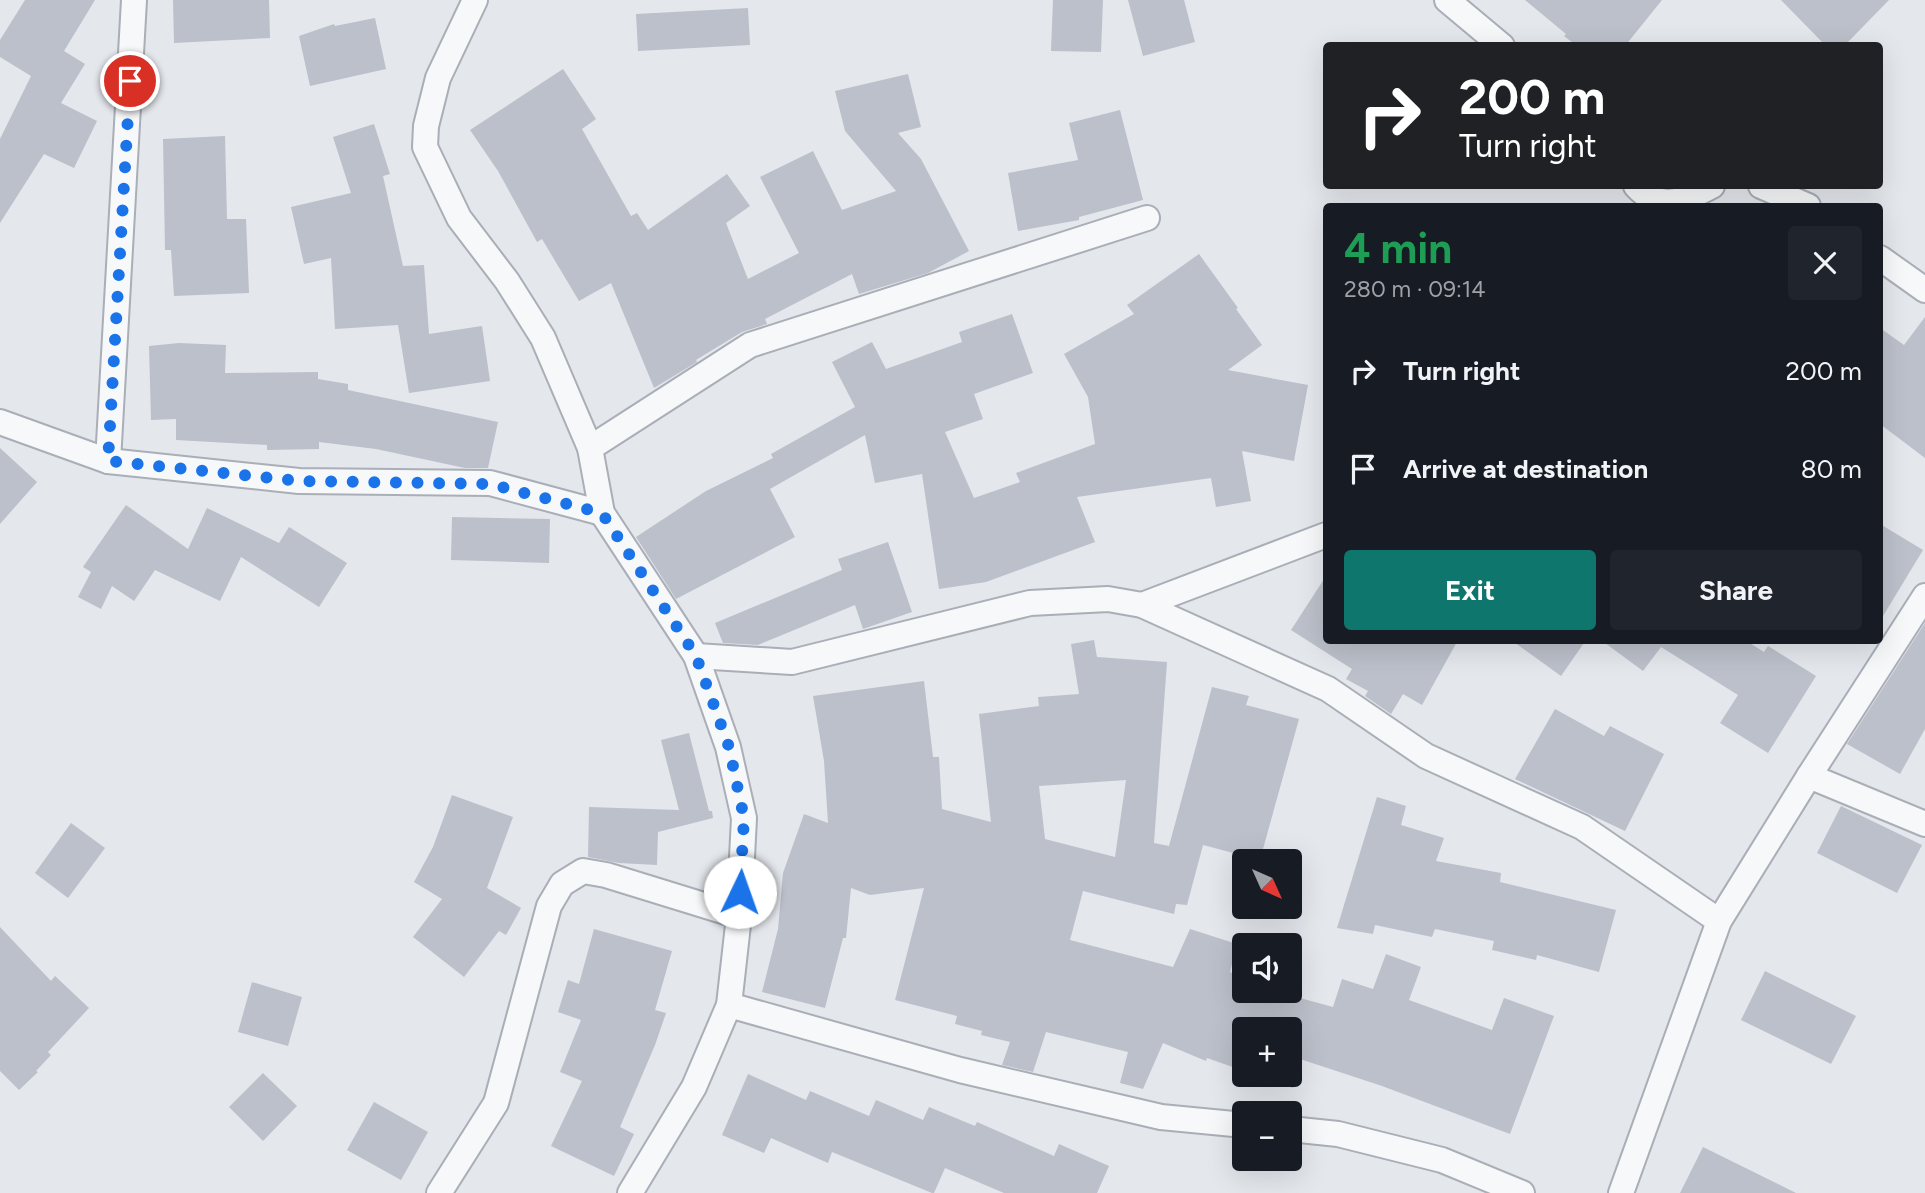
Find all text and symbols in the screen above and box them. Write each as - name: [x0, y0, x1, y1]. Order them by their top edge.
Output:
- pin: [100, 51, 160, 111]
- icon: arrive: [111, 62, 149, 100]
- text: 200 m: [1459, 67, 1605, 126]
- icon: right: [1344, 70, 1435, 161]
- text: Turn right: [1459, 127, 1597, 165]
- text: 4 min: [1344, 223, 1452, 274]
- button: close: [1788, 226, 1862, 300]
- text: 280 m · 09:14: [1344, 275, 1486, 303]
- icon: right: [1344, 352, 1382, 390]
- text: Turn right: [1403, 355, 1520, 387]
- text: 200 m: [1786, 355, 1862, 387]
- icon: arrive: [1344, 450, 1382, 488]
- text: Arrive at destination: [1403, 453, 1648, 485]
- text: 80 m: [1801, 453, 1862, 485]
- button: Exit: [1344, 550, 1596, 630]
- button: Share: [1610, 550, 1862, 630]
- north arrow: [1232, 849, 1302, 919]
- map controls: [1232, 849, 1302, 1171]
- position arrow: [703, 855, 777, 929]
- button: sound: [1232, 933, 1302, 1003]
- button: +: [1232, 1017, 1302, 1087]
- button: −: [1232, 1101, 1302, 1171]

